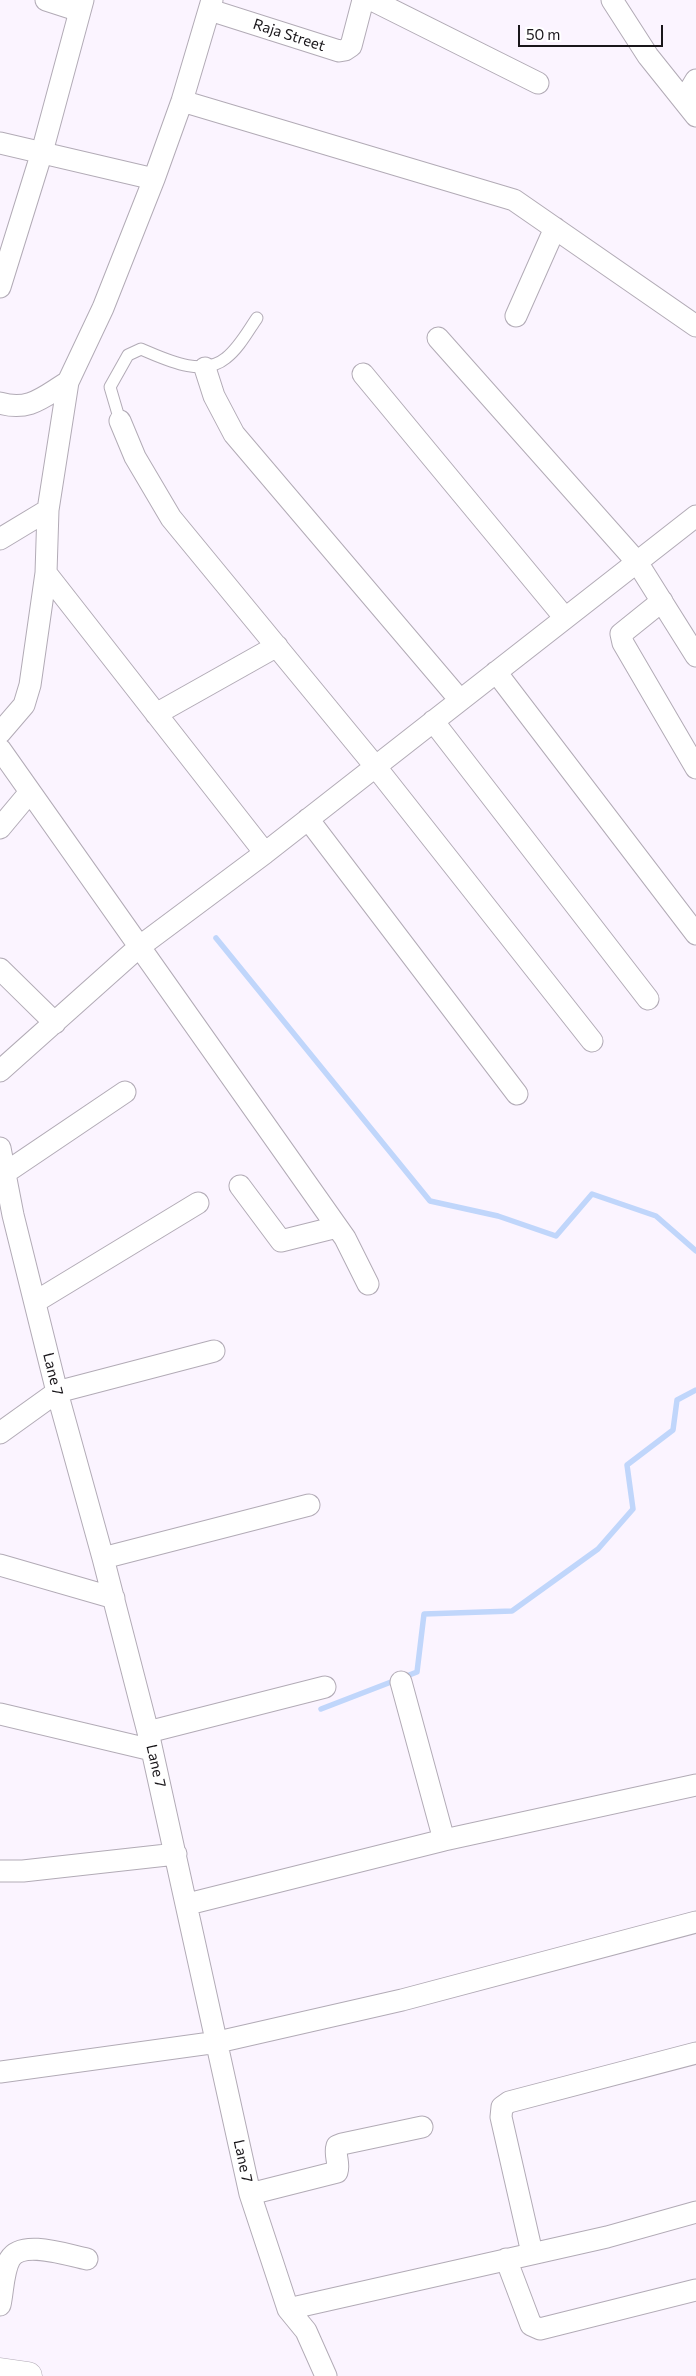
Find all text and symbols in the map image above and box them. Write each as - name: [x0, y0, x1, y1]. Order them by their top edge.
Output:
- street label: Raja Street: [251, 15, 327, 55]
- scale bar: [521, 15, 666, 47]
- text: 50 m: [526, 25, 560, 43]
- street label: Lane 7: [39, 1351, 67, 1397]
- street label: Lane 7: [142, 1743, 170, 1789]
- street label: Lane 7: [230, 2138, 256, 2184]

